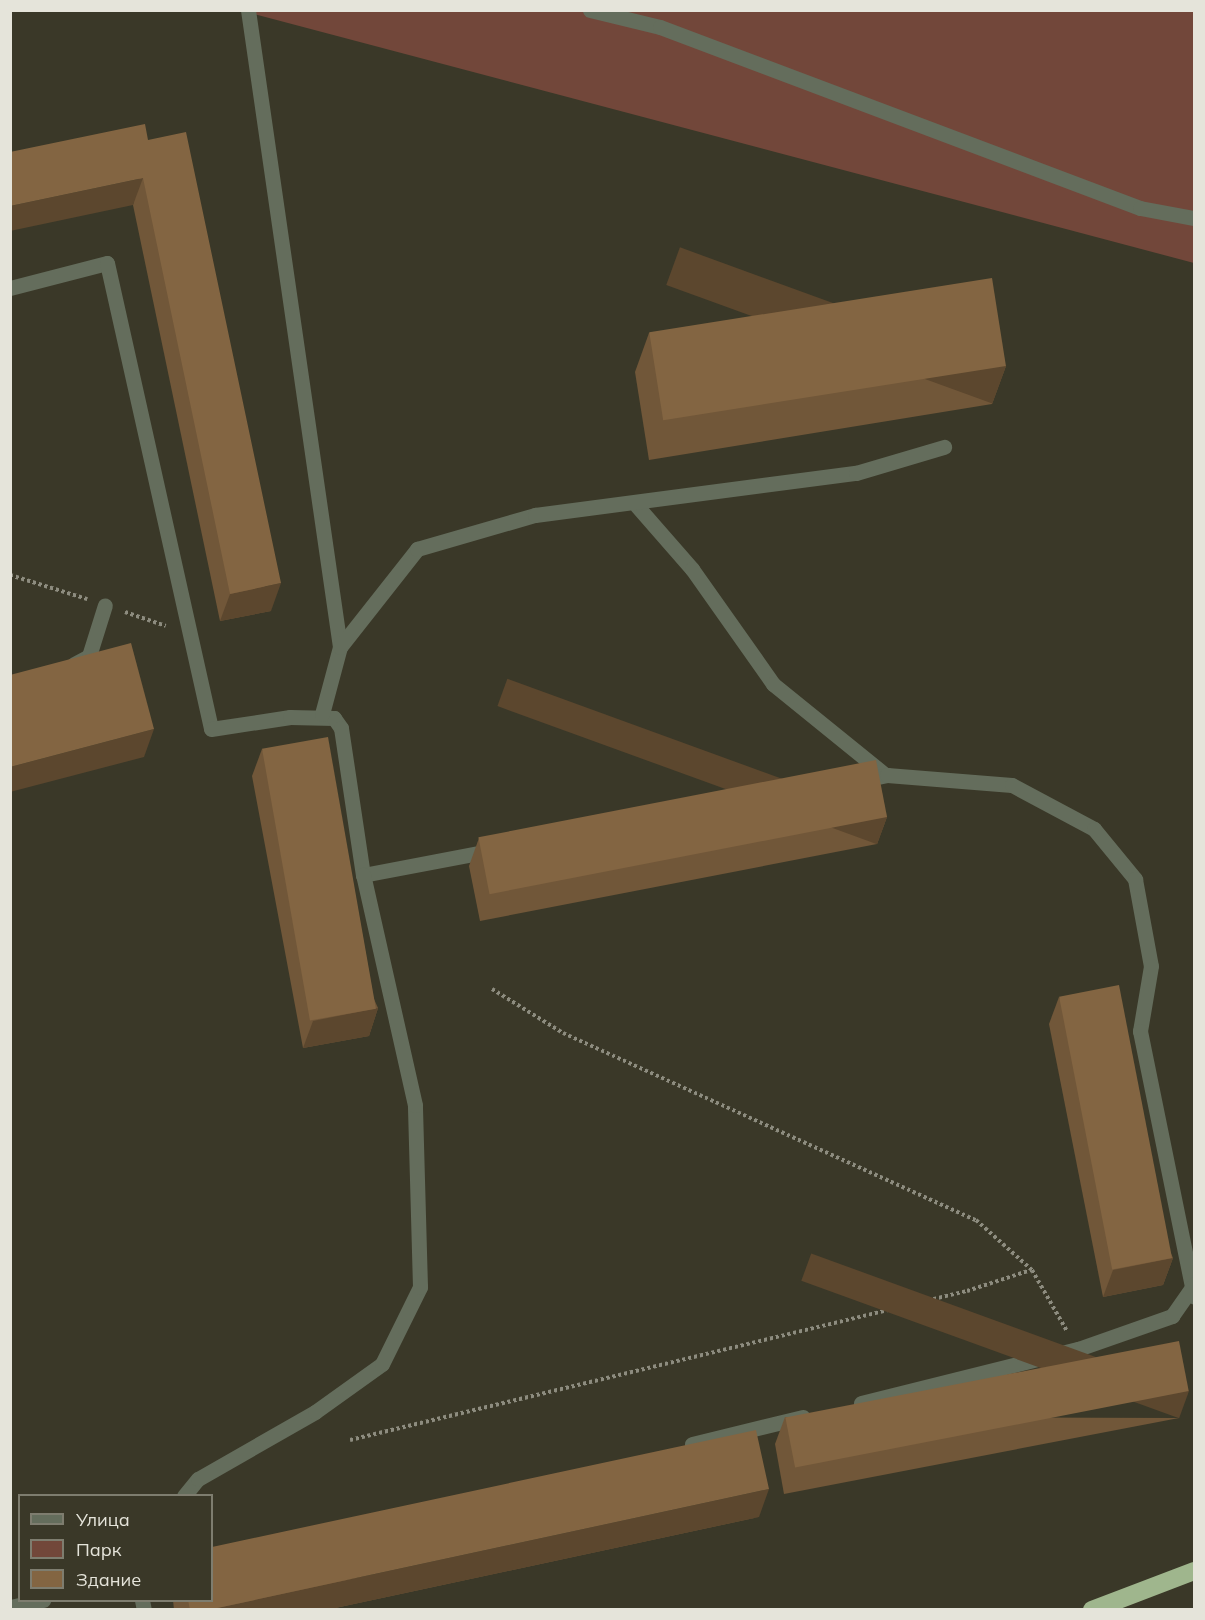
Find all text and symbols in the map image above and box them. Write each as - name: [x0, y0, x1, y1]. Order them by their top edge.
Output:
- legend: [18, 1494, 213, 1602]
- text: Улица: [76, 1508, 130, 1531]
- text: Парк: [76, 1538, 121, 1561]
- text: Здание: [76, 1568, 141, 1591]

